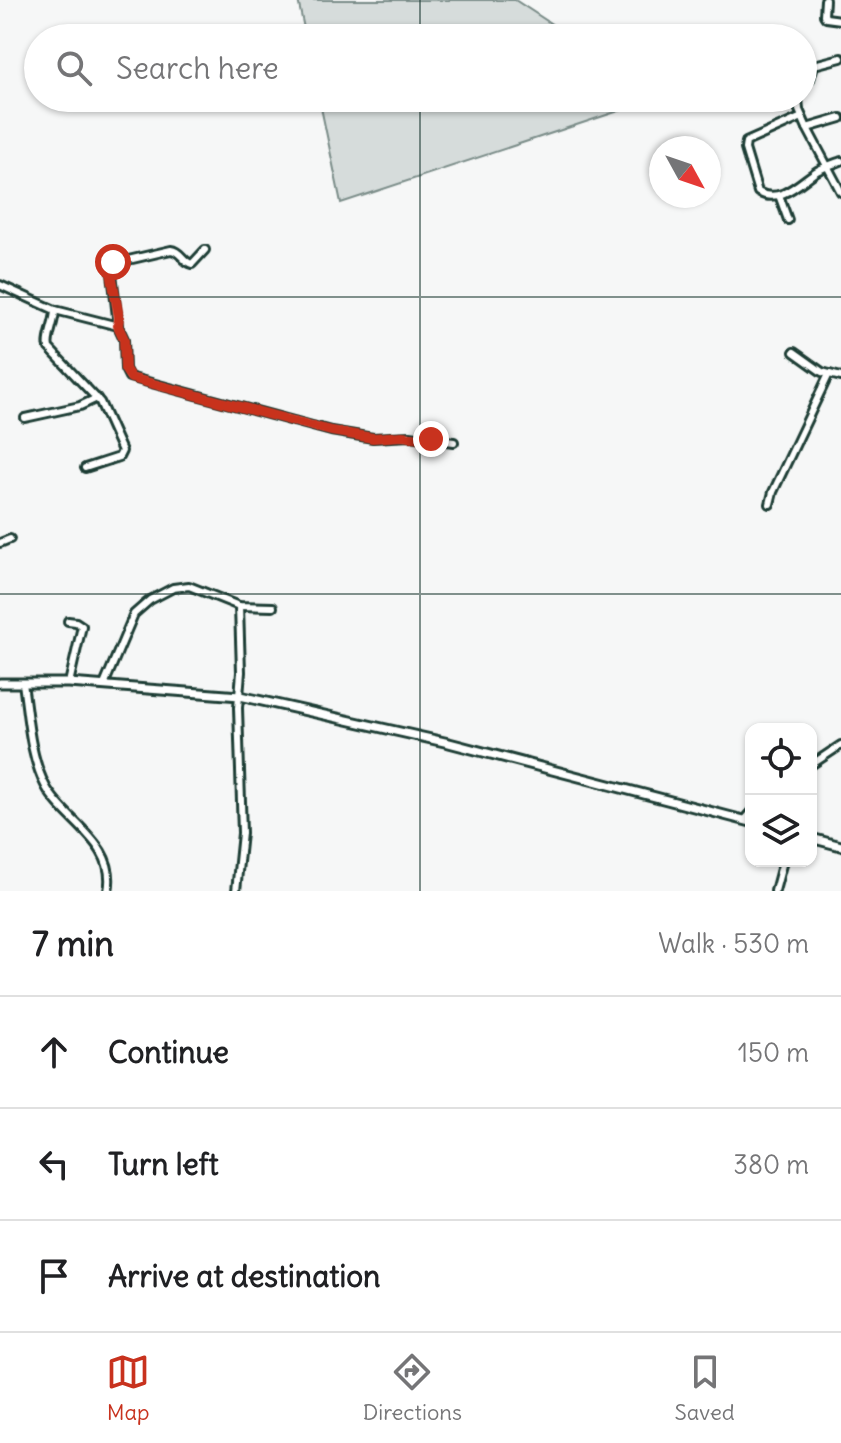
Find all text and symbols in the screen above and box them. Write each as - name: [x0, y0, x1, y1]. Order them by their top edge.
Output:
- search box: [24, 24, 817, 112]
- icon: search: [52, 46, 96, 90]
- text: Search here: [116, 49, 279, 87]
- north arrow: [649, 136, 721, 208]
- route start: [95, 244, 131, 280]
- route end: [413, 421, 449, 457]
- map controls: [745, 723, 817, 867]
- button: locate: [745, 723, 817, 795]
- button: layers: [745, 795, 817, 867]
- text: 7 min: [32, 922, 114, 965]
- text: Walk · 530 m: [658, 927, 809, 960]
- icon: ahead: [32, 1030, 76, 1074]
- text: Continue: [108, 1033, 229, 1071]
- text: 150 m: [738, 1036, 809, 1069]
- icon: left: [32, 1142, 76, 1186]
- text: Turn left: [108, 1145, 219, 1183]
- text: 380 m: [733, 1148, 809, 1181]
- icon: arrive: [32, 1254, 76, 1298]
- text: Arrive at destination: [108, 1257, 380, 1295]
- tab: Map: [106, 1350, 150, 1426]
- tab: Directions: [363, 1350, 462, 1426]
- tab: Saved: [674, 1350, 735, 1426]

